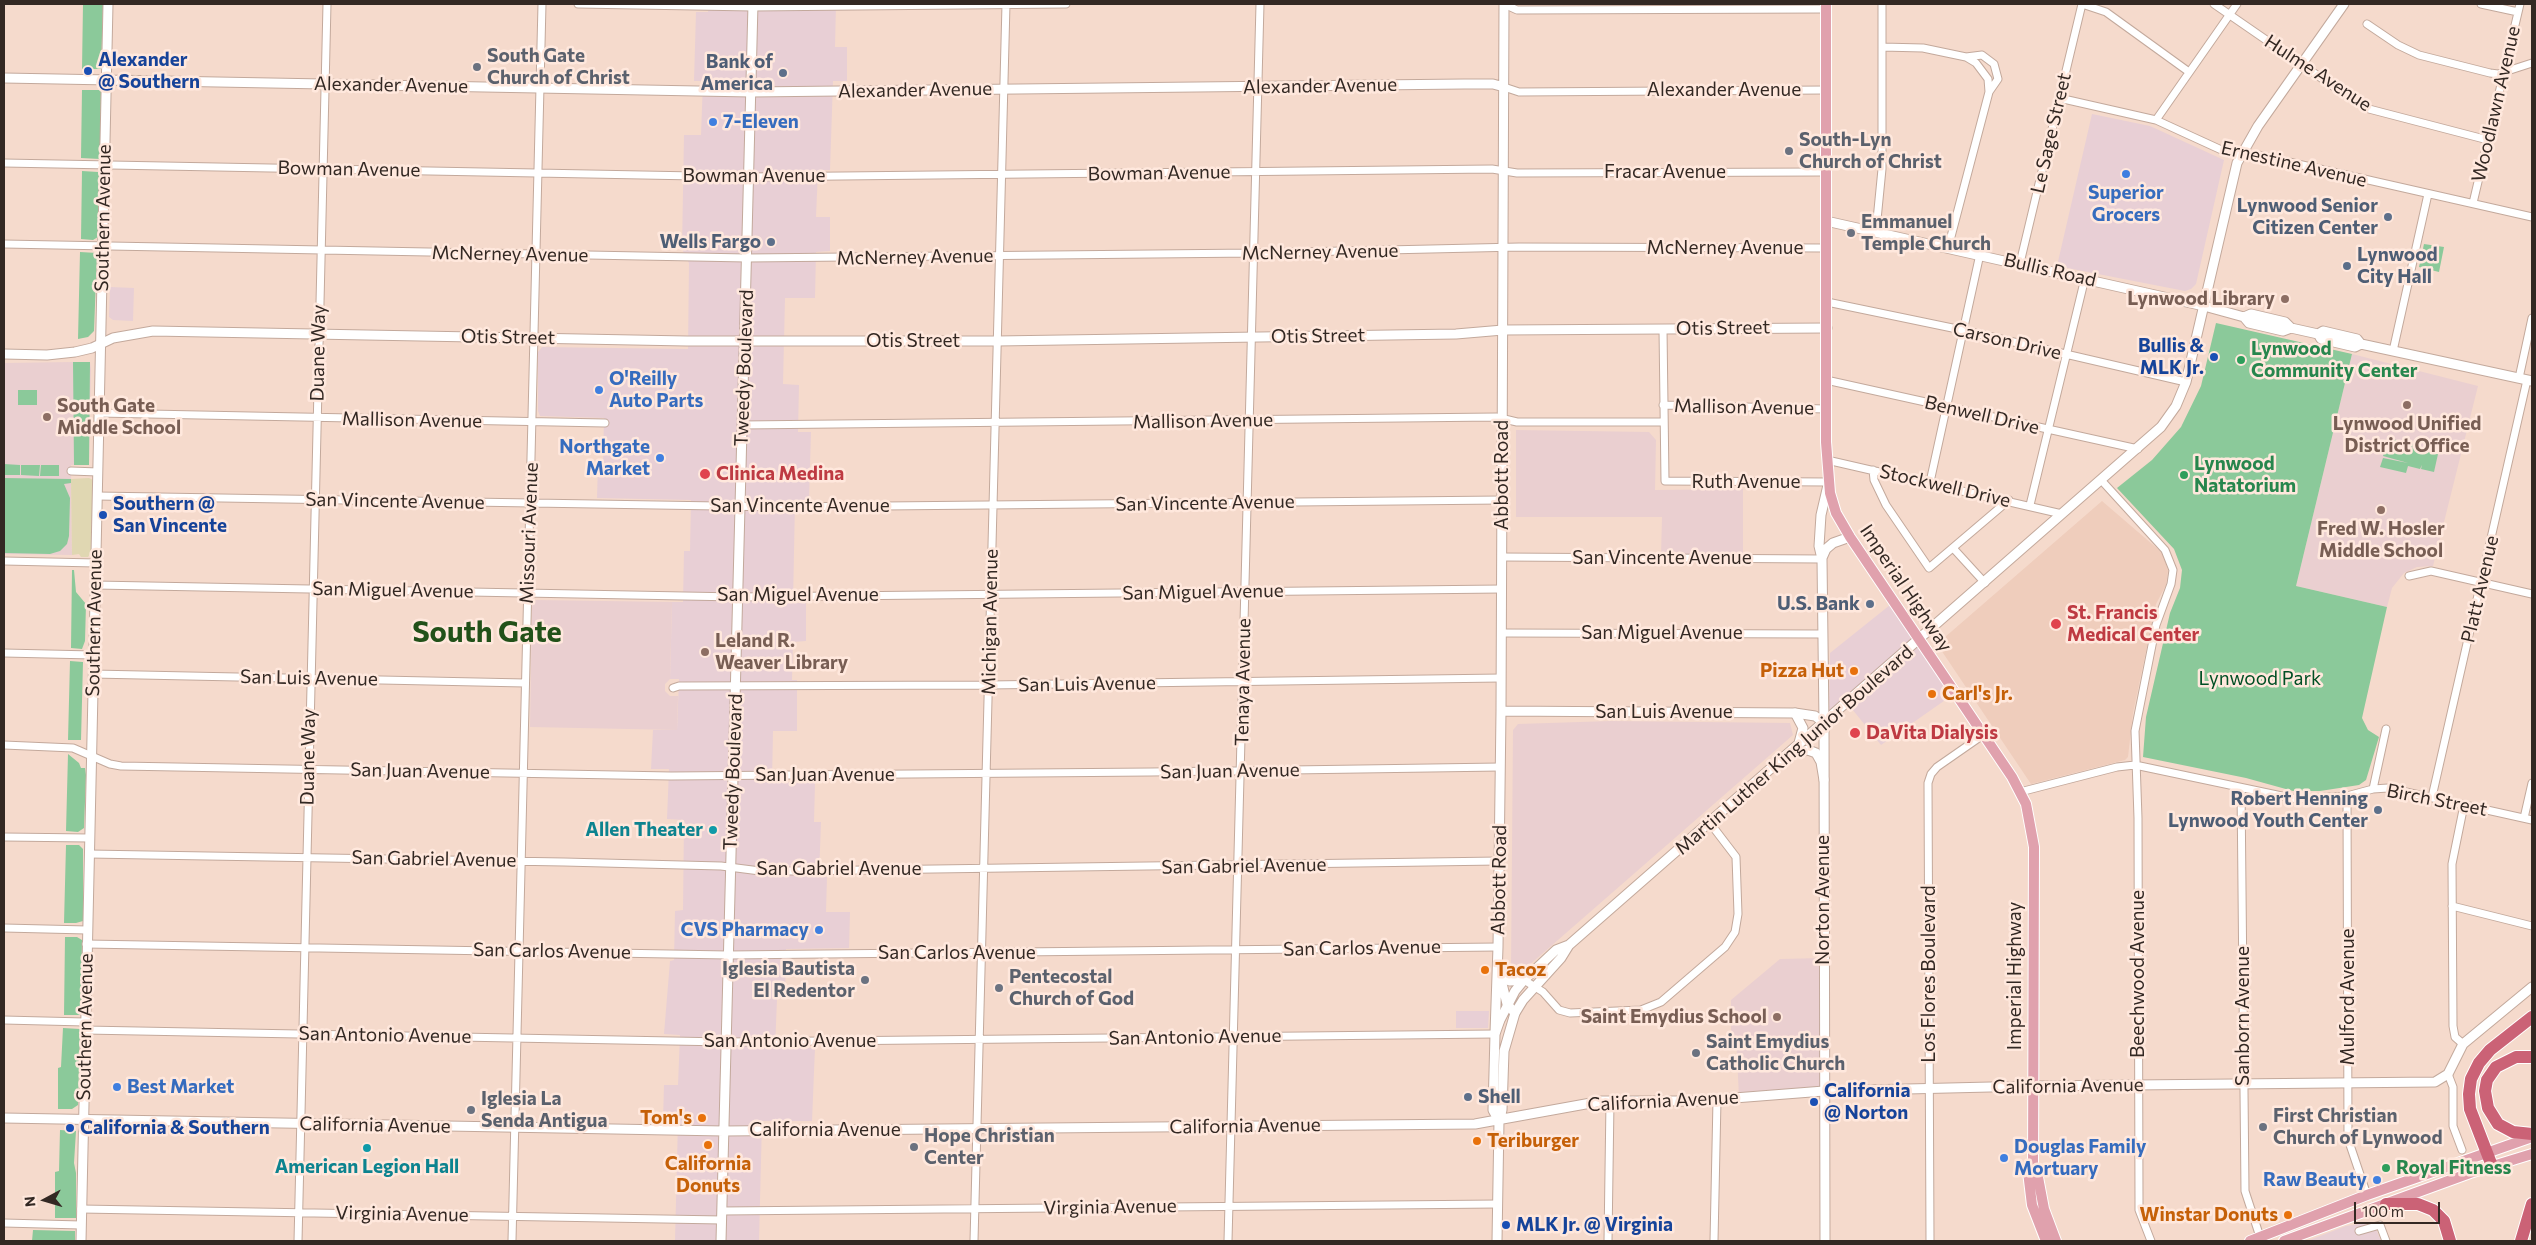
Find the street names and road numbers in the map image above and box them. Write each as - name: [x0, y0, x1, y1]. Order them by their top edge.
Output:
- street label: Woodlawn Avenue: [2467, 24, 2525, 184]
- street label: Hulme Avenue: [2260, 30, 2376, 116]
- street label: Le Sage Street: [2026, 70, 2076, 196]
- street label: Alexander Avenue: [314, 72, 468, 98]
- street label: Alexander Avenue: [1243, 73, 1397, 99]
- street label: Alexander Avenue: [838, 77, 992, 103]
- street label: Alexander Avenue: [1647, 79, 1801, 101]
- street label: Ernestine Avenue: [2219, 136, 2369, 192]
- street label: Southern Avenue: [90, 144, 116, 292]
- street label: Bowman Avenue: [277, 156, 421, 182]
- street label: Bowman Avenue: [1087, 160, 1231, 186]
- street label: Fracar Avenue: [1604, 161, 1726, 183]
- street label: Bowman Avenue: [683, 165, 825, 187]
- street label: McNerney Avenue: [1647, 237, 1803, 259]
- street label: McNerney Avenue: [1241, 239, 1399, 265]
- street label: McNerney Avenue: [431, 241, 589, 267]
- street label: McNerney Avenue: [836, 244, 994, 270]
- street label: Bullis Road: [2002, 248, 2098, 292]
- street label: Tweedy Boulevard: [730, 289, 758, 447]
- street label: Duane Way: [306, 304, 330, 402]
- street label: Otis Street: [1676, 316, 1770, 340]
- street label: Carson Drive: [1951, 317, 2063, 365]
- street label: Otis Street: [1271, 324, 1365, 348]
- street label: Otis Street: [461, 325, 555, 349]
- street label: Otis Street: [866, 330, 960, 352]
- street label: Benwell Drive: [1922, 391, 2042, 439]
- street label: Mallison Avenue: [1674, 394, 1814, 420]
- street label: Mallison Avenue: [342, 407, 482, 433]
- street label: Mallison Avenue: [1133, 408, 1273, 434]
- street label: Abbott Road: [1491, 420, 1513, 530]
- street label: Stockwell Drive: [1877, 460, 2013, 512]
- street label: Missouri Avenue: [515, 462, 543, 604]
- street label: Ruth Avenue: [1692, 471, 1800, 493]
- street label: San Vincente Avenue: [305, 488, 485, 514]
- street label: San Vincente Avenue: [1115, 490, 1295, 516]
- street label: San Vincente Avenue: [710, 495, 890, 517]
- street label: Imperial Highway: [1855, 520, 1957, 656]
- street label: Platt Avenue: [2457, 533, 2503, 645]
- street label: San Vincente Avenue: [1572, 547, 1752, 569]
- street label: Southern Avenue: [81, 549, 107, 697]
- street label: Michigan Avenue: [977, 549, 1003, 695]
- street label: San Miguel Avenue: [312, 577, 474, 603]
- street label: San Miguel Avenue: [1122, 579, 1284, 605]
- street label: San Miguel Avenue: [717, 584, 879, 606]
- street label: Tenaya Avenue: [1230, 618, 1256, 746]
- street label: San Miguel Avenue: [1581, 622, 1743, 644]
- street label: Martin Luther King Junior Boulevard: [1670, 640, 1918, 860]
- street label: San Luis Avenue: [240, 665, 378, 691]
- street label: San Luis Avenue: [1018, 671, 1156, 697]
- street label: Tweedy Boulevard: [719, 693, 747, 851]
- street label: San Luis Avenue: [1595, 701, 1733, 723]
- street label: Duane Way: [296, 708, 320, 806]
- street label: San Juan Avenue: [350, 758, 490, 784]
- street label: San Juan Avenue: [1160, 758, 1300, 784]
- street label: San Juan Avenue: [755, 764, 895, 786]
- street label: Birch Street: [2385, 779, 2489, 821]
- street label: Abbott Road: [1487, 825, 1511, 935]
- street label: Norton Avenue: [1812, 835, 1834, 965]
- street label: San Gabriel Avenue: [351, 846, 517, 872]
- street label: San Gabriel Avenue: [1161, 853, 1327, 879]
- street label: San Gabriel Avenue: [756, 858, 922, 880]
- street label: Los Flores Boulevard: [1918, 885, 1940, 1063]
- street label: Beechwood Avenue: [2127, 890, 2149, 1058]
- street label: Imperial Highway: [2004, 902, 2026, 1050]
- street label: Mulford Avenue: [2337, 928, 2359, 1066]
- street label: San Carlos Avenue: [1283, 935, 1441, 961]
- street label: San Carlos Avenue: [473, 938, 631, 964]
- street label: San Carlos Avenue: [878, 942, 1036, 964]
- street label: Sanborn Avenue: [2232, 946, 2254, 1086]
- street label: Southern Avenue: [72, 953, 98, 1101]
- street label: San Antonio Avenue: [298, 1022, 472, 1048]
- street label: San Antonio Avenue: [1108, 1024, 1282, 1050]
- street label: San Antonio Avenue: [704, 1030, 876, 1052]
- street label: California Avenue: [1992, 1073, 2144, 1099]
- street label: California Avenue: [1587, 1086, 1739, 1116]
- street label: California Avenue: [299, 1112, 451, 1138]
- street label: California Avenue: [1169, 1113, 1321, 1139]
- street label: California Avenue: [749, 1119, 901, 1141]
- street label: Virginia Avenue: [1043, 1194, 1177, 1220]
- street label: Virginia Avenue: [335, 1201, 469, 1227]

